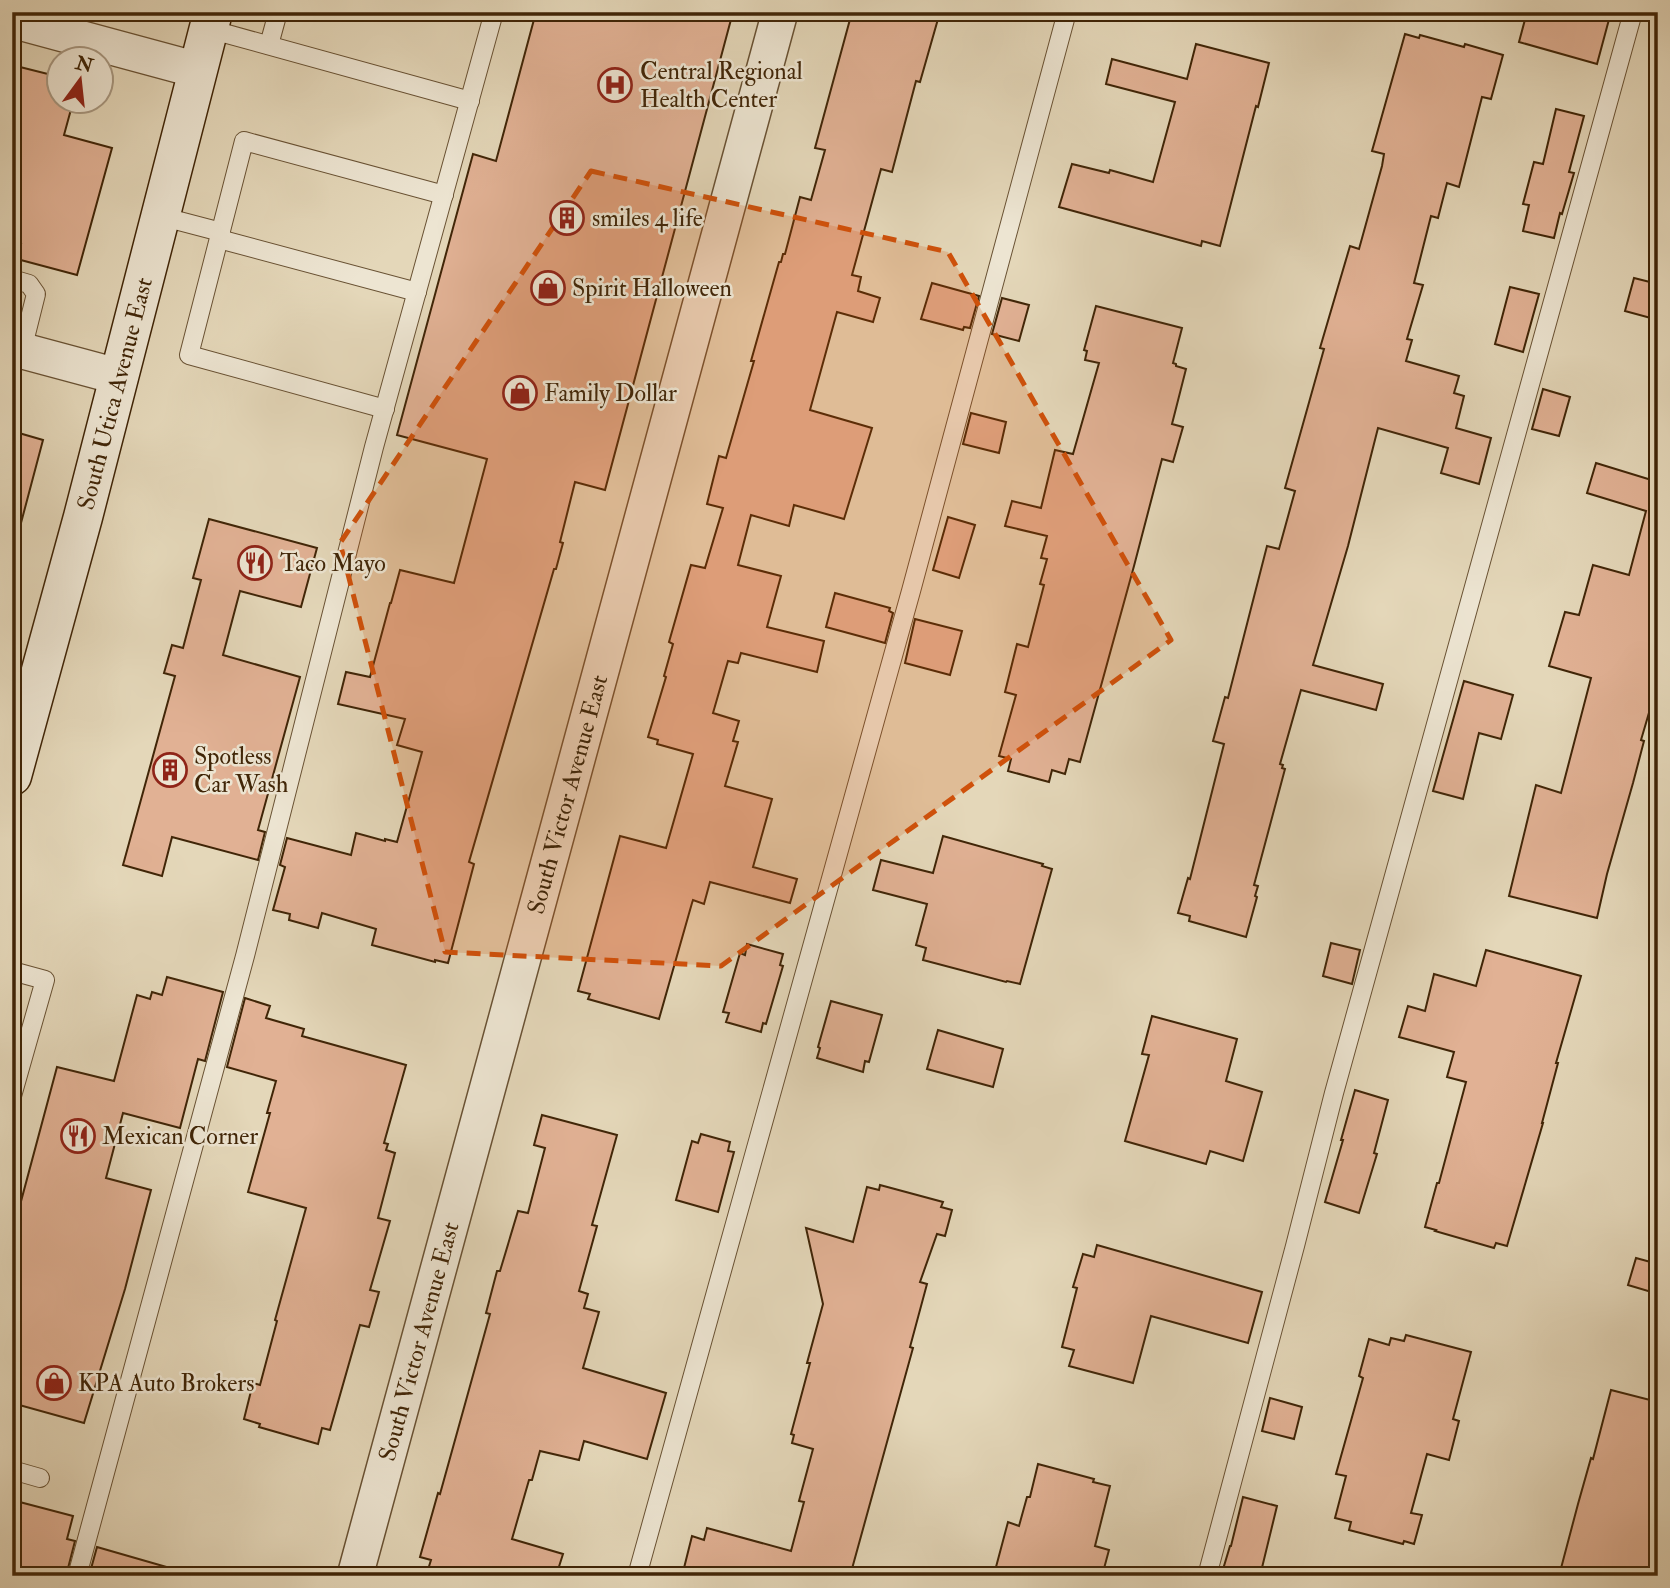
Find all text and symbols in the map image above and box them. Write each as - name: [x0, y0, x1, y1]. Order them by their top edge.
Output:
- north arrow: [46, 46, 116, 116]
- text: N: [72, 50, 96, 79]
- place label: Central Regional Health Center: [640, 56, 803, 115]
- hospital icon: Central Regional Health Center: [596, 66, 634, 104]
- building icon: smiles 4 life: [548, 199, 586, 237]
- place label: smiles 4 life: [592, 203, 703, 234]
- shop icon: Spirit Halloween: [529, 269, 567, 307]
- place label: Spirit Halloween: [572, 273, 732, 304]
- street label: South Utica Avenue East: [70, 274, 160, 513]
- shop icon: Family Dollar: [501, 374, 539, 412]
- place label: Family Dollar: [544, 378, 677, 409]
- restaurant icon: Taco Mayo: [236, 544, 274, 582]
- place label: Taco Mayo: [280, 548, 386, 579]
- street label: South Victor Avenue East: [521, 671, 615, 918]
- place label: Spotless Car Wash: [194, 741, 289, 800]
- building icon: Spotless Car Wash: [151, 751, 189, 789]
- restaurant icon: Mexican Corner: [59, 1117, 97, 1155]
- place label: Mexican Corner: [102, 1121, 258, 1152]
- street label: South Victor Avenue East: [372, 1218, 467, 1465]
- shop icon: KPA Auto Brokers: [35, 1364, 73, 1402]
- place label: KPA Auto Brokers: [78, 1368, 254, 1399]

